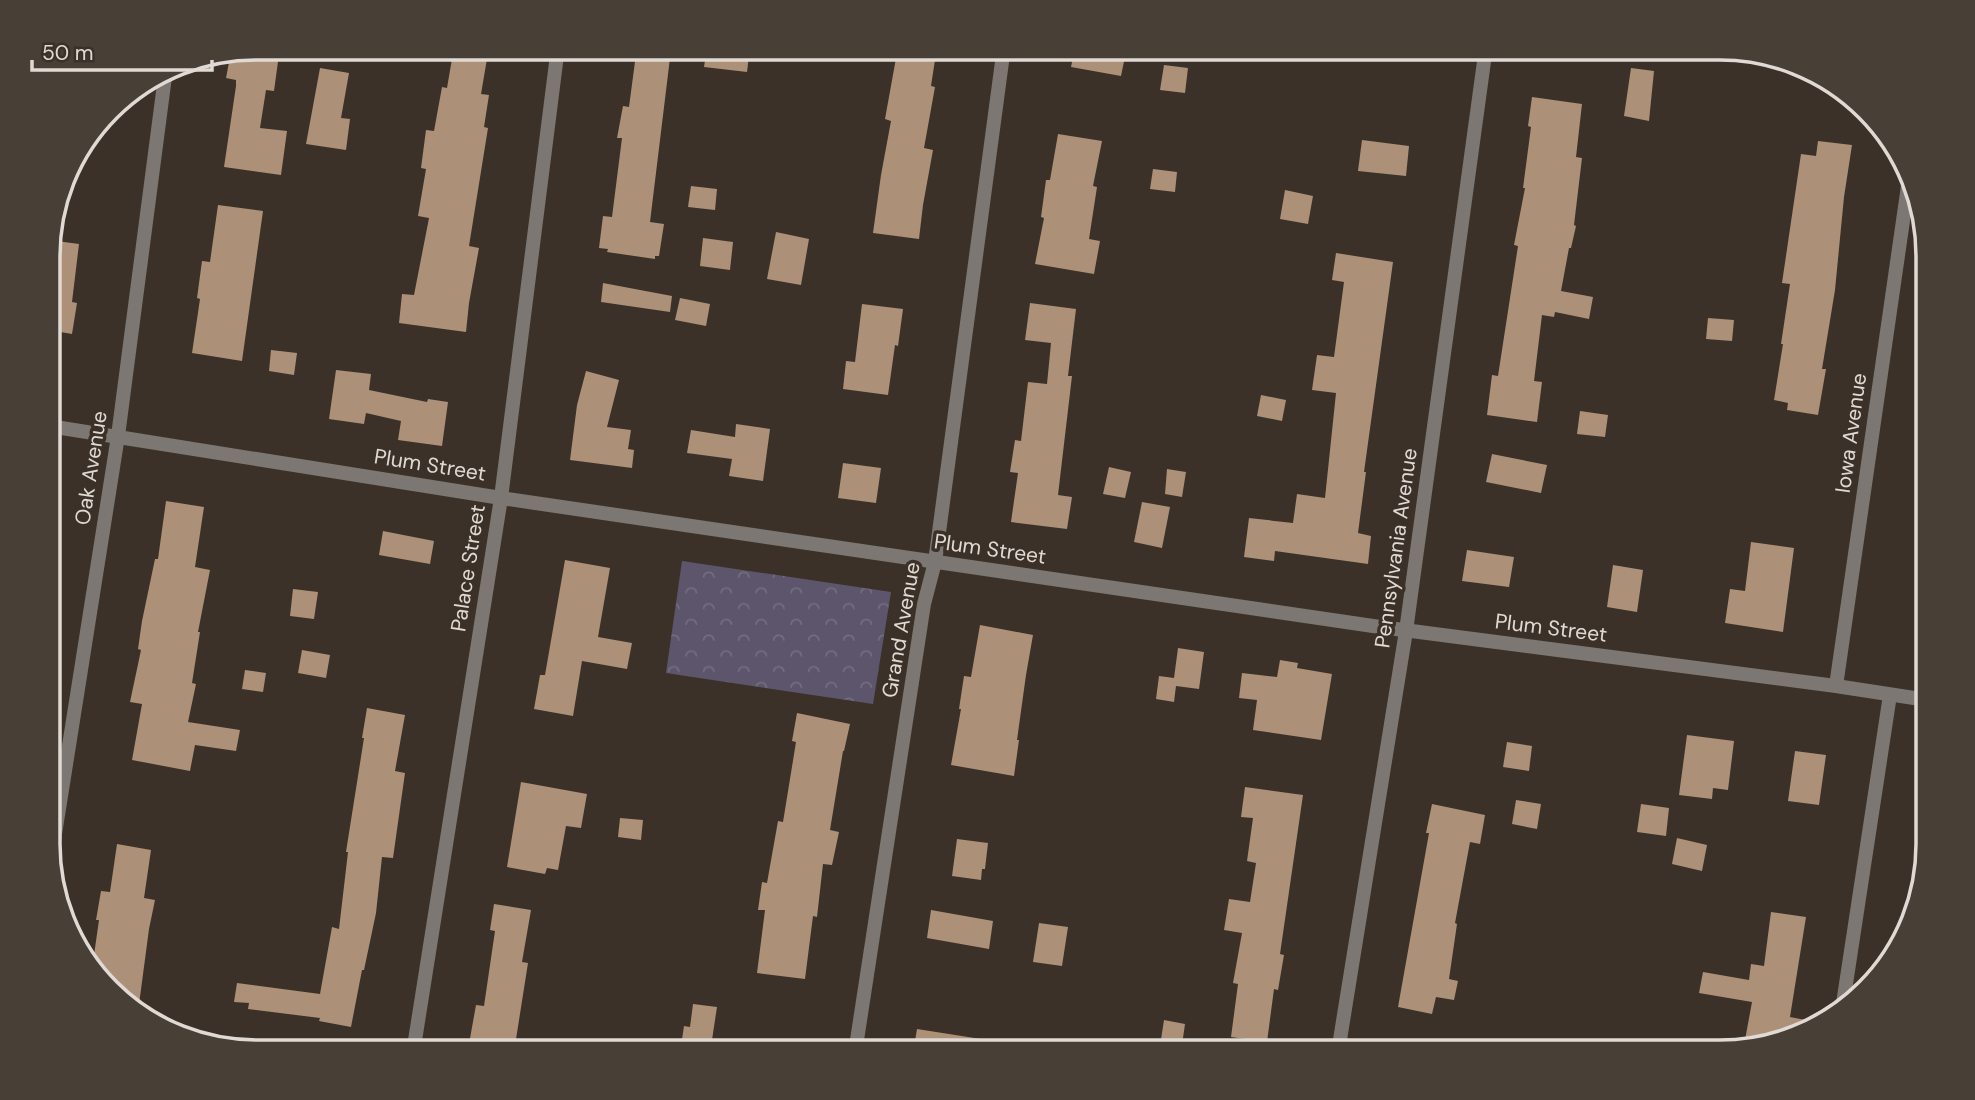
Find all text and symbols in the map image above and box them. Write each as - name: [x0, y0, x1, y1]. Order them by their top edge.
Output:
- scale bar: [32, 28, 212, 72]
- text: 50 m: [42, 39, 93, 67]
- street label: Iowa Avenue: [1829, 371, 1873, 495]
- street label: Oak Avenue: [68, 409, 114, 527]
- street label: Plum Street: [372, 442, 488, 488]
- street label: Pennsylvania Avenue: [1368, 446, 1424, 650]
- street label: Palace Street: [444, 502, 492, 634]
- street label: Plum Street: [932, 527, 1048, 571]
- street label: Grand Avenue: [875, 560, 927, 700]
- street label: Plum Street: [1493, 607, 1609, 649]

